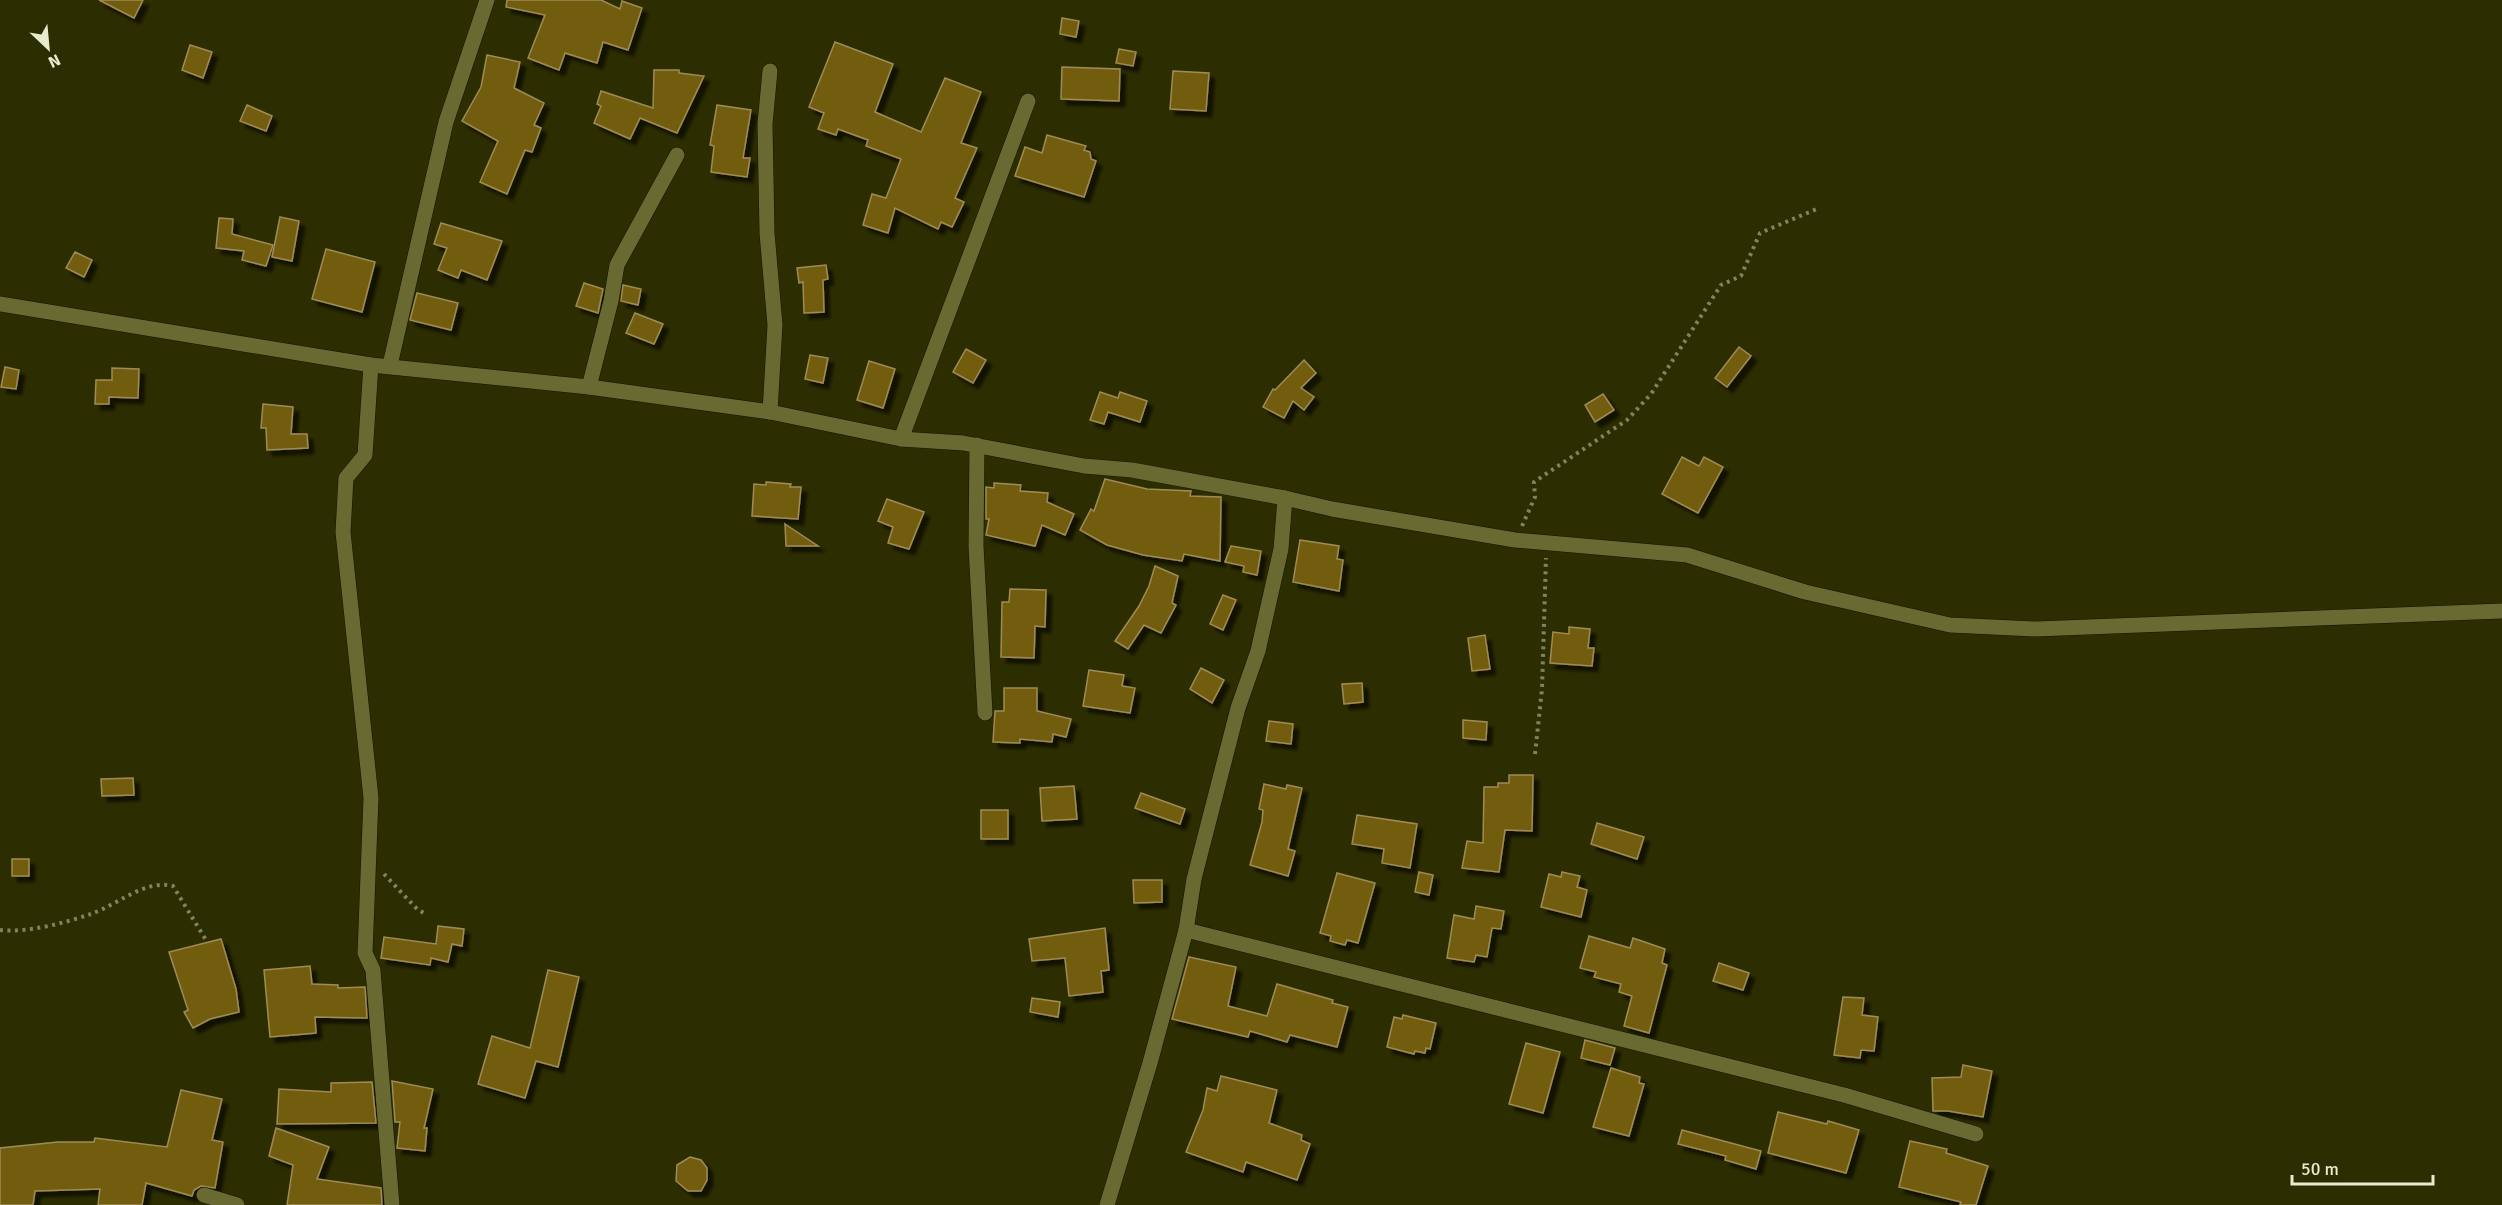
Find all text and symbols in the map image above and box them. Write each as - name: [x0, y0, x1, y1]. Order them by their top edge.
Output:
- north arrow: [18, 18, 78, 78]
- text: N: [45, 49, 64, 72]
- scale bar: [2292, 1148, 2433, 1186]
- text: 50 m: [2301, 1158, 2339, 1180]

